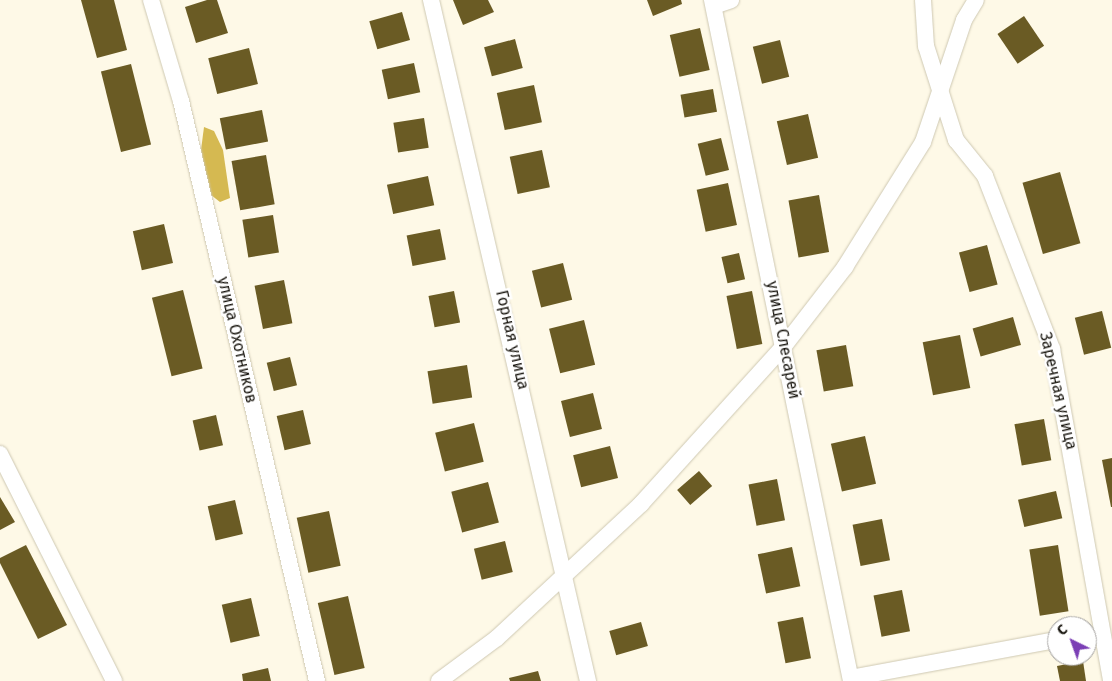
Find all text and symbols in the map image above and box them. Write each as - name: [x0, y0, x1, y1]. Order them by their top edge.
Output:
- street label: улица Охотников: [213, 275, 261, 405]
- street label: улица Слесарей: [762, 279, 804, 401]
- street label: Горная улица: [491, 289, 533, 391]
- street label: Заречная улица: [1035, 330, 1081, 452]
- north arrow: [1047, 616, 1097, 666]
- text: С: [1054, 621, 1071, 639]

